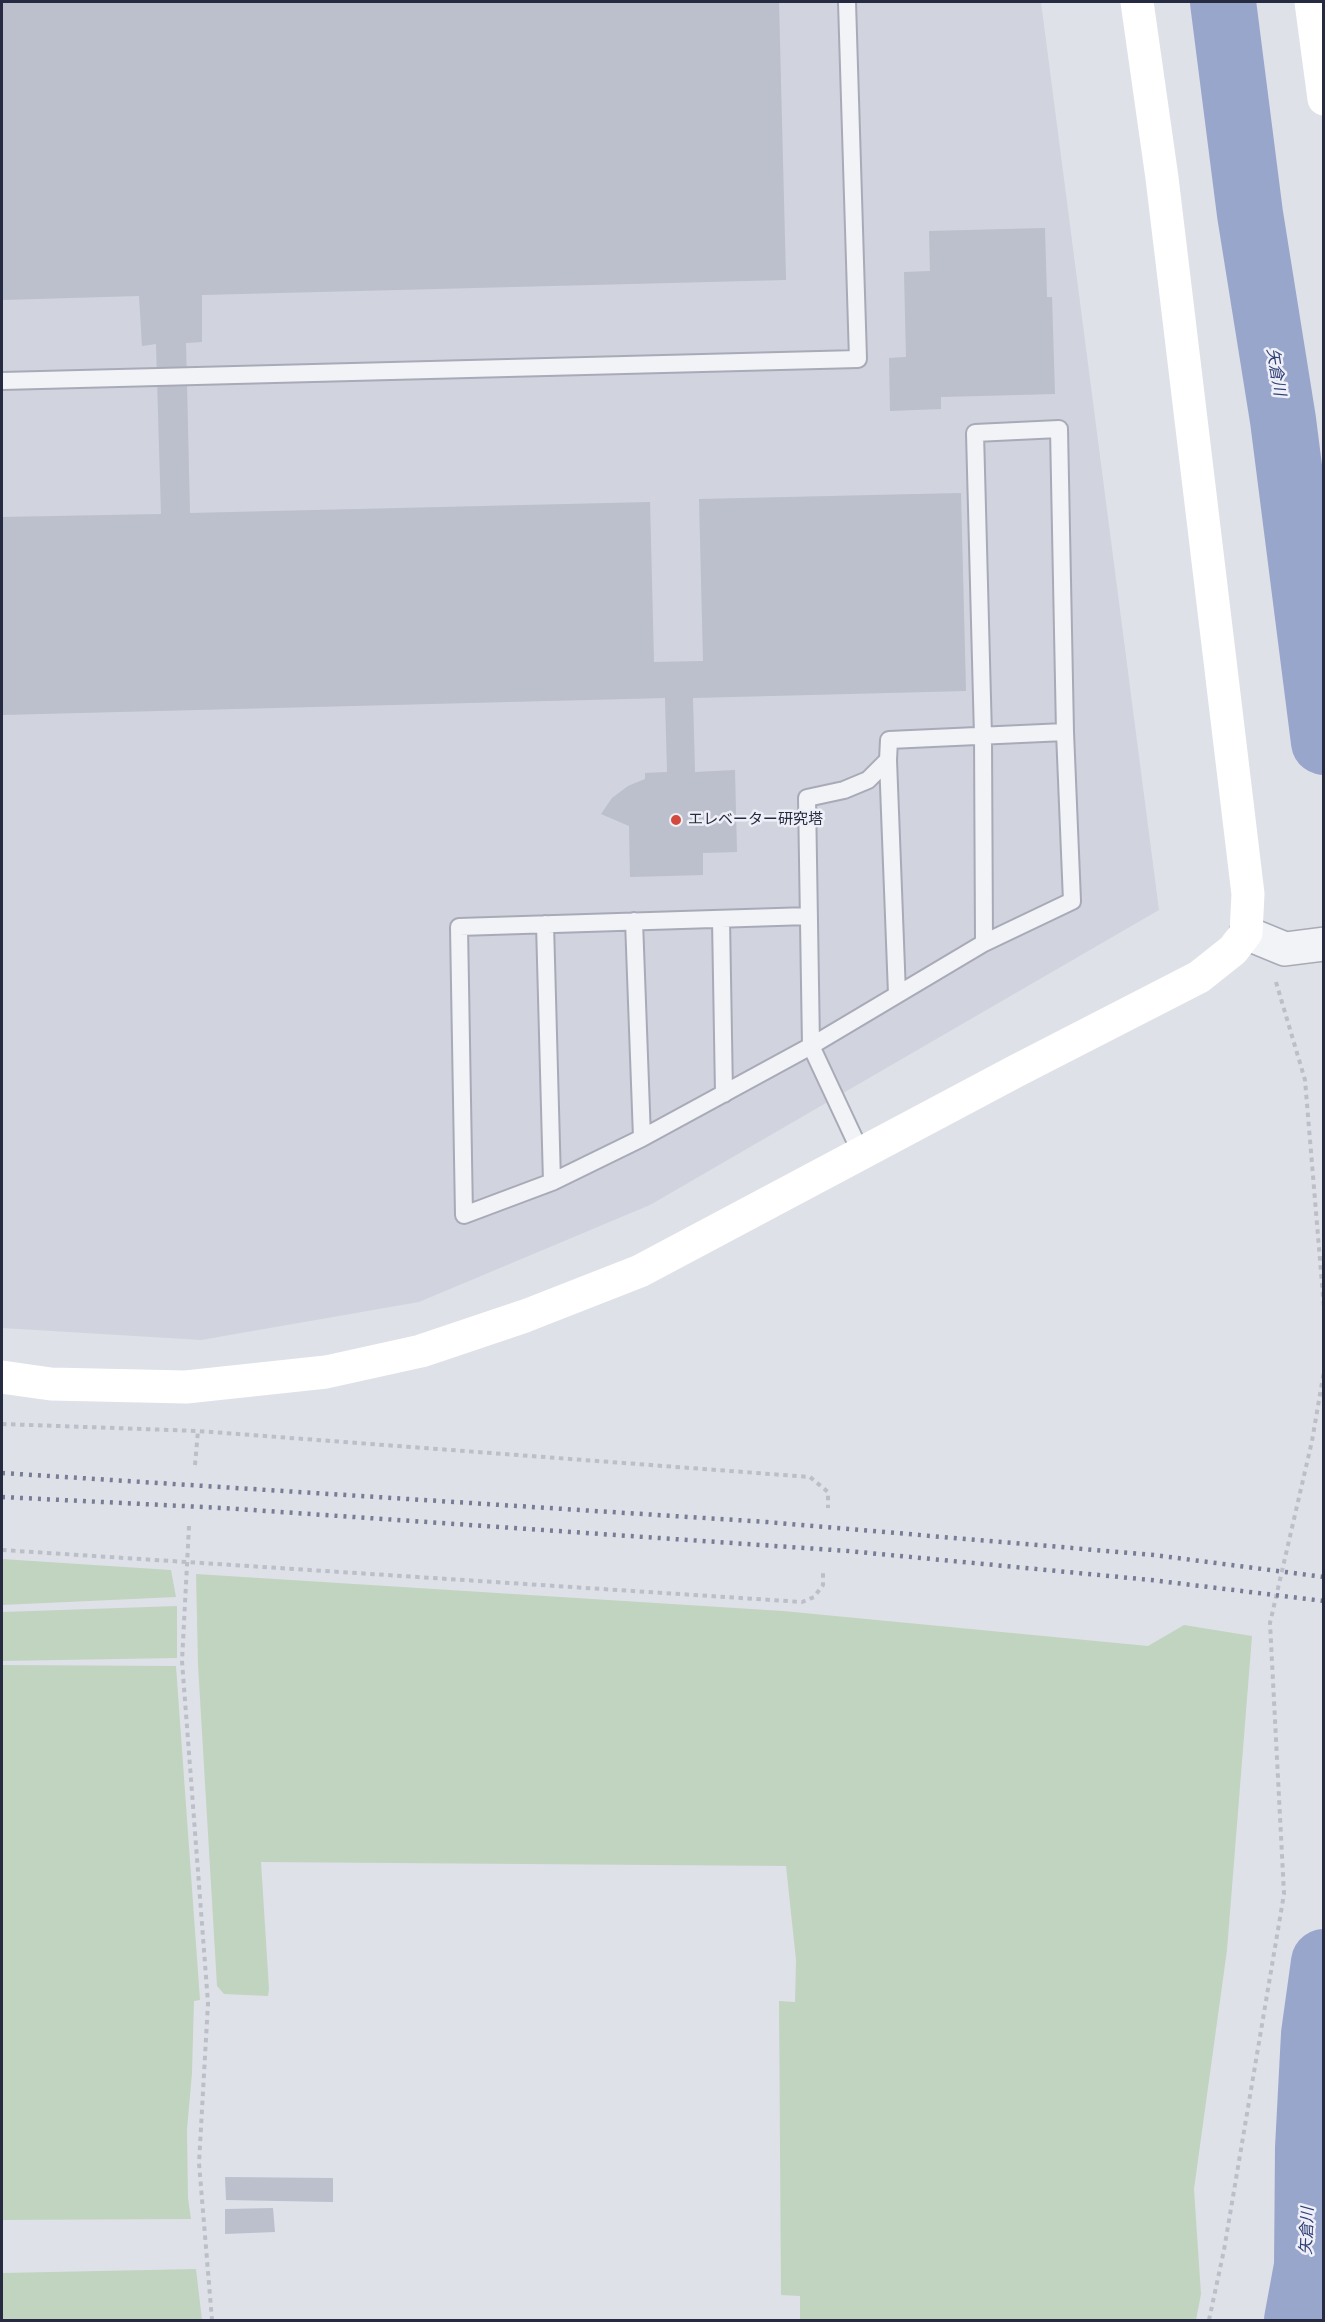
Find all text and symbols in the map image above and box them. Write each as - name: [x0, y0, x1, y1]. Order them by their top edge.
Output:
- water label: 矢倉川: [1262, 347, 1288, 397]
- place label: エレベーター研究塔: [688, 811, 823, 829]
- marker: エレベーター研究塔: [669, 813, 683, 827]
- water label: 矢倉川: [1298, 2207, 1318, 2255]

